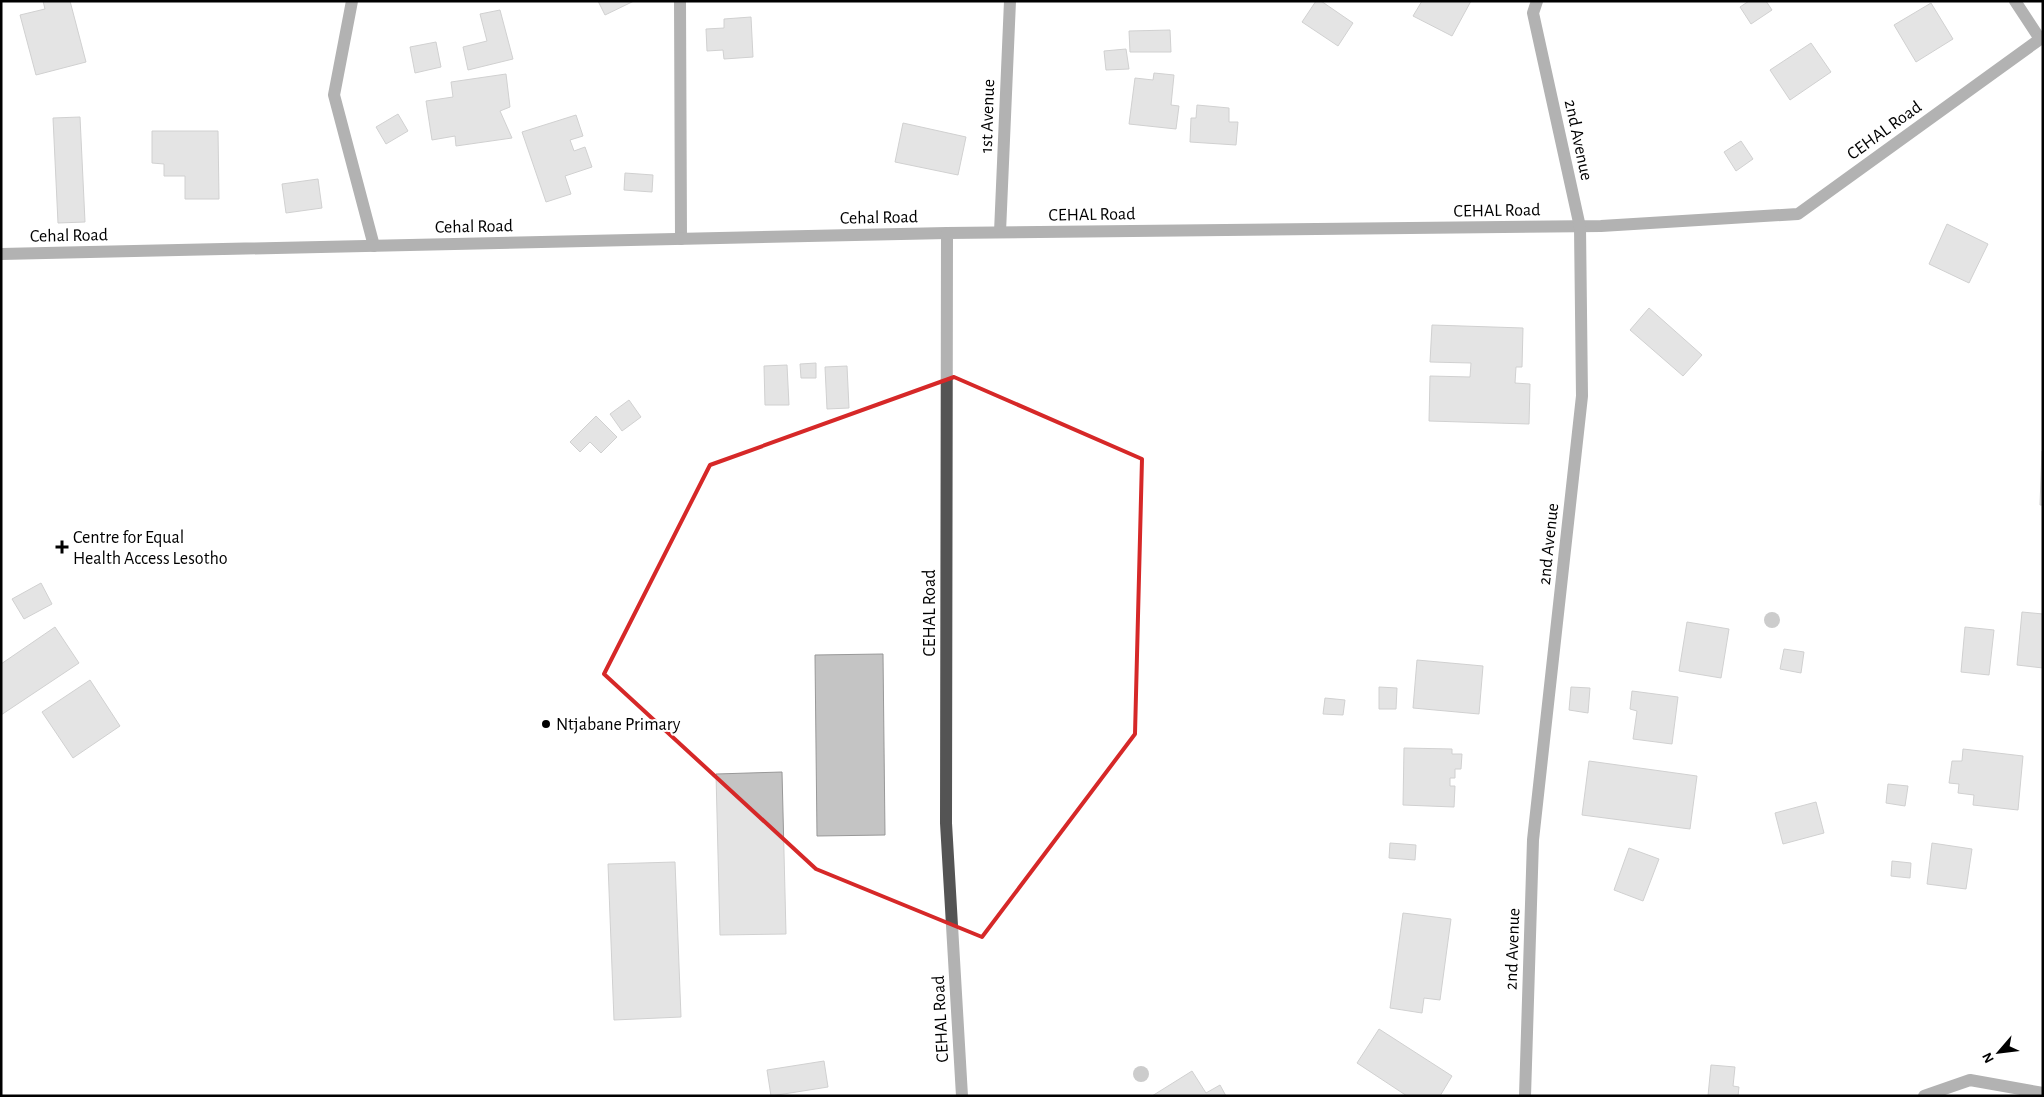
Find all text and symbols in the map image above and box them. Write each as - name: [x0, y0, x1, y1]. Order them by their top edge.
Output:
- street label: 1st Avenue: [978, 79, 998, 153]
- street label: 2nd Avenue: [1561, 98, 1595, 182]
- street label: CEHAL Road: [1844, 98, 1925, 164]
- street label: CEHAL Road: [1453, 201, 1541, 221]
- street label: CEHAL Road: [1048, 205, 1136, 225]
- street label: Cehal Road: [840, 208, 918, 228]
- street label: Cehal Road: [435, 217, 513, 237]
- street label: Cehal Road: [30, 226, 108, 246]
- street label: 2nd Avenue: [1536, 502, 1562, 586]
- place label: Centre for Equal Health Access Lesotho: [73, 529, 228, 568]
- marker: Centre for Equal Health Access Lesotho: [55, 540, 69, 554]
- street label: CEHAL Road: [921, 569, 939, 657]
- place label: Ntjabane Primary: [556, 716, 681, 734]
- marker: Ntjabane Primary: [540, 718, 552, 730]
- street label: 2nd Avenue: [1503, 908, 1523, 990]
- street label: CEHAL Road: [930, 975, 952, 1063]
- north arrow: [1974, 1027, 2024, 1077]
- text: N: [1980, 1050, 1997, 1065]

